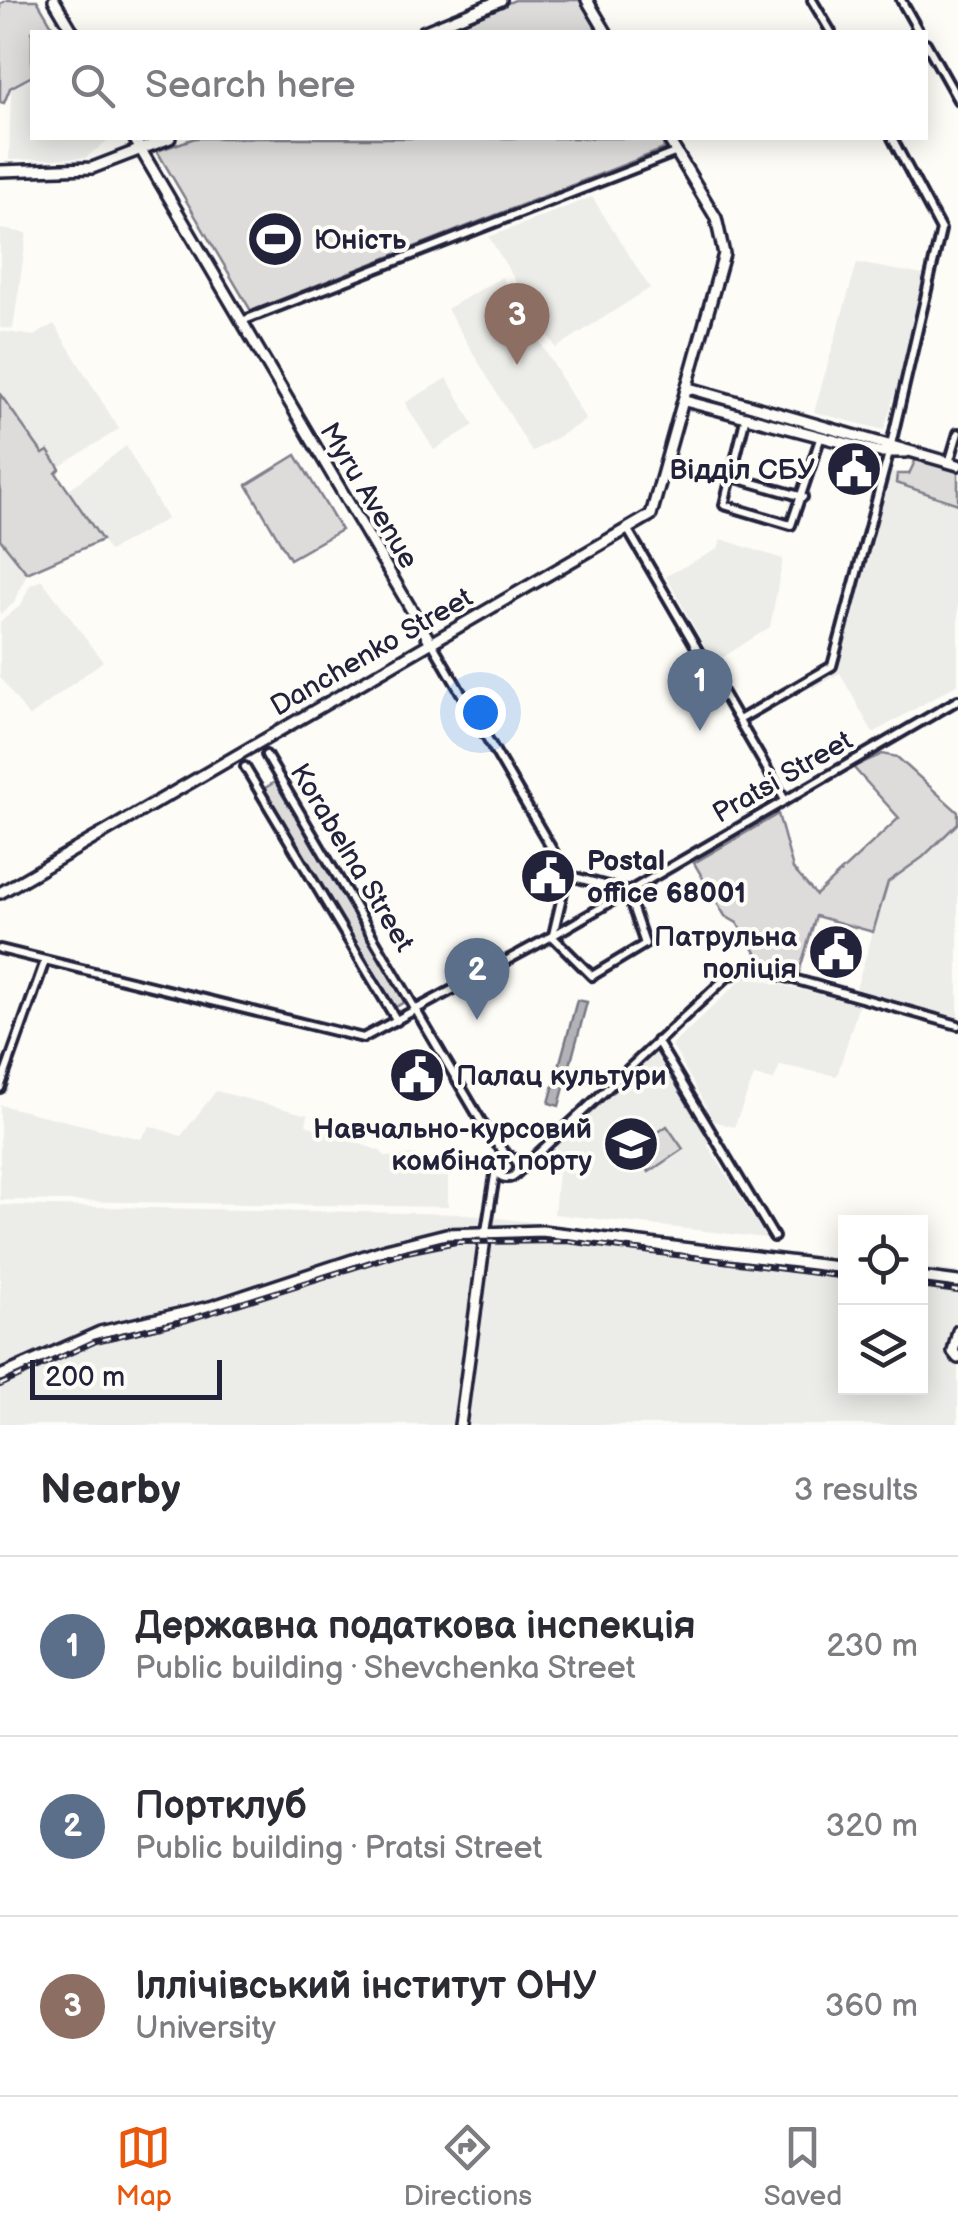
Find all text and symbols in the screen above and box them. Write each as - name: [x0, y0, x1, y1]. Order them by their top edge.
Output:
- search box: [30, 30, 928, 140]
- icon: search: [65, 58, 120, 113]
- text: Search here: [145, 63, 356, 108]
- sports icon: Юність: [245, 209, 305, 269]
- place label: Юність: [314, 224, 407, 257]
- pin: 3: [484, 282, 550, 365]
- street label: Myru Avenue: [312, 417, 425, 575]
- public building icon: Відділ СБУ: [824, 439, 884, 499]
- place label: Відділ СБУ: [669, 454, 815, 487]
- street label: Danchenko Street: [265, 581, 479, 723]
- pin: 1: [668, 648, 732, 731]
- your location: [455, 687, 506, 738]
- street label: Pratsi Street: [707, 724, 859, 830]
- street label: Korabelna Street: [283, 758, 421, 958]
- place label: Postal office 68001: [587, 845, 746, 910]
- public building icon: Postal office 68001: [518, 846, 578, 906]
- place label: Патрульна поліція: [654, 921, 798, 986]
- public building icon: Патрульна поліція: [806, 922, 866, 982]
- pin: 2: [444, 938, 510, 1020]
- public building icon: Палац культури: [387, 1045, 447, 1105]
- place label: Палац культури: [456, 1060, 667, 1093]
- place label: Навчально-курсовий комбінат порту: [313, 1113, 592, 1178]
- school or university icon: Навчально-курсовий комбінат порту: [601, 1114, 661, 1174]
- map controls: [838, 1215, 928, 1395]
- button: locate: [838, 1215, 928, 1305]
- button: layers: [838, 1305, 928, 1395]
- scale bar: [30, 1355, 222, 1400]
- text: 200 m: [45, 1361, 125, 1394]
- text: Nearby: [40, 1465, 180, 1516]
- text: 3 results: [794, 1471, 918, 1510]
- text: Державна податкова інспекція: [135, 1604, 696, 1649]
- text: 1: [66, 1627, 79, 1666]
- text: 230 m: [826, 1627, 918, 1666]
- text: Public building · Shevchenka Street: [135, 1649, 635, 1688]
- text: Портклуб: [135, 1784, 307, 1829]
- text: 2: [63, 1807, 82, 1846]
- text: 320 m: [826, 1807, 918, 1846]
- text: Public building · Pratsi Street: [135, 1829, 542, 1868]
- text: Іллічівський інститут ОНУ: [135, 1964, 597, 2009]
- text: 3: [63, 1987, 82, 2026]
- text: 360 m: [825, 1987, 918, 2026]
- text: University: [135, 2009, 276, 2048]
- tab: Map: [116, 2120, 172, 2213]
- tab: Directions: [403, 2120, 532, 2213]
- tab: Saved: [764, 2120, 842, 2213]

